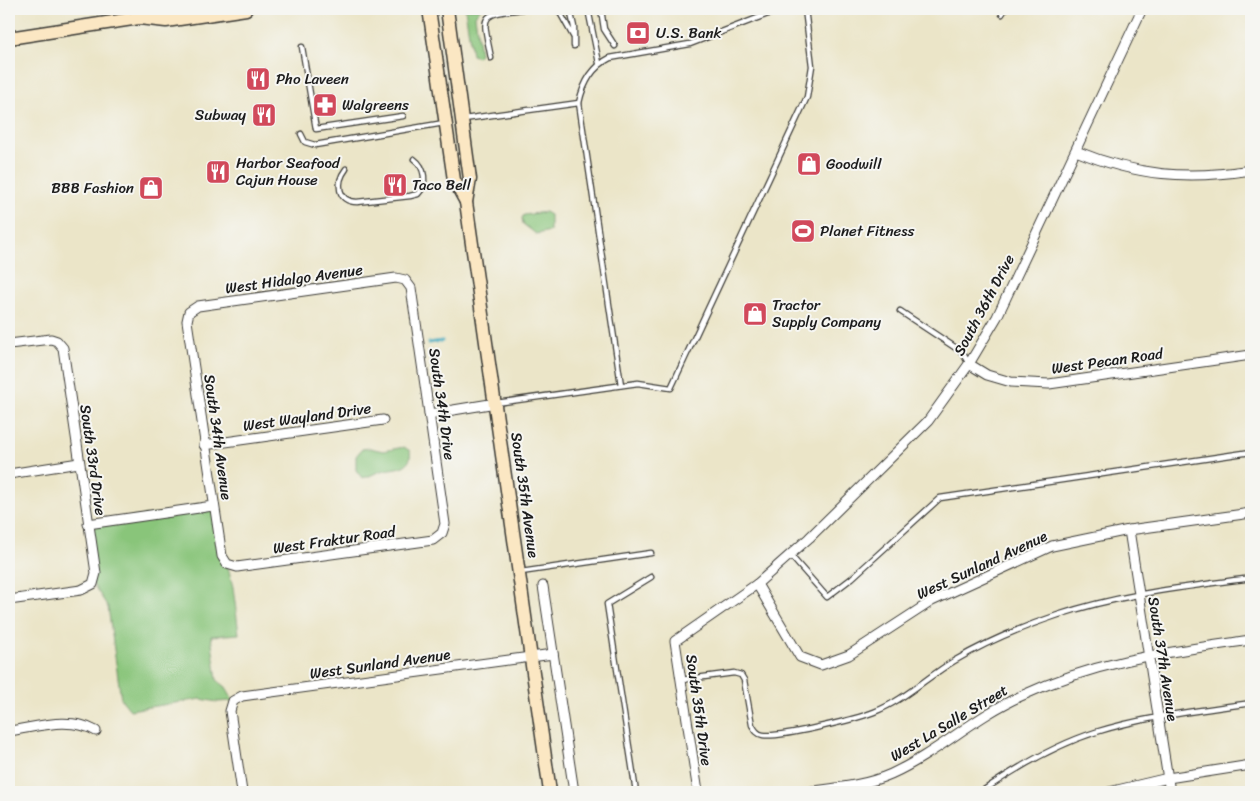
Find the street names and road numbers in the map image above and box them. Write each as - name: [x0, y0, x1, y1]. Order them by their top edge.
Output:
- street label: South 36th Drive: [946, 249, 1022, 361]
- street label: West Hidalgo Avenue: [224, 256, 365, 302]
- street label: West Pecan Road: [1050, 340, 1165, 382]
- street label: South 34th Drive: [421, 346, 463, 462]
- street label: South 34th Avenue: [196, 372, 240, 502]
- street label: West Wayland Drive: [241, 395, 373, 439]
- street label: South 33rd Drive: [72, 403, 114, 517]
- street label: South 35th Avenue: [503, 431, 547, 559]
- street label: West Fraktur Road: [271, 518, 398, 561]
- street label: West Sunland Avenue: [912, 523, 1052, 607]
- street label: South 37th Avenue: [1140, 595, 1186, 723]
- street label: West Sunland Avenue: [308, 641, 452, 687]
- street label: South 35th Drive: [678, 652, 720, 768]
- street label: West La Salle Street: [885, 677, 1013, 769]

